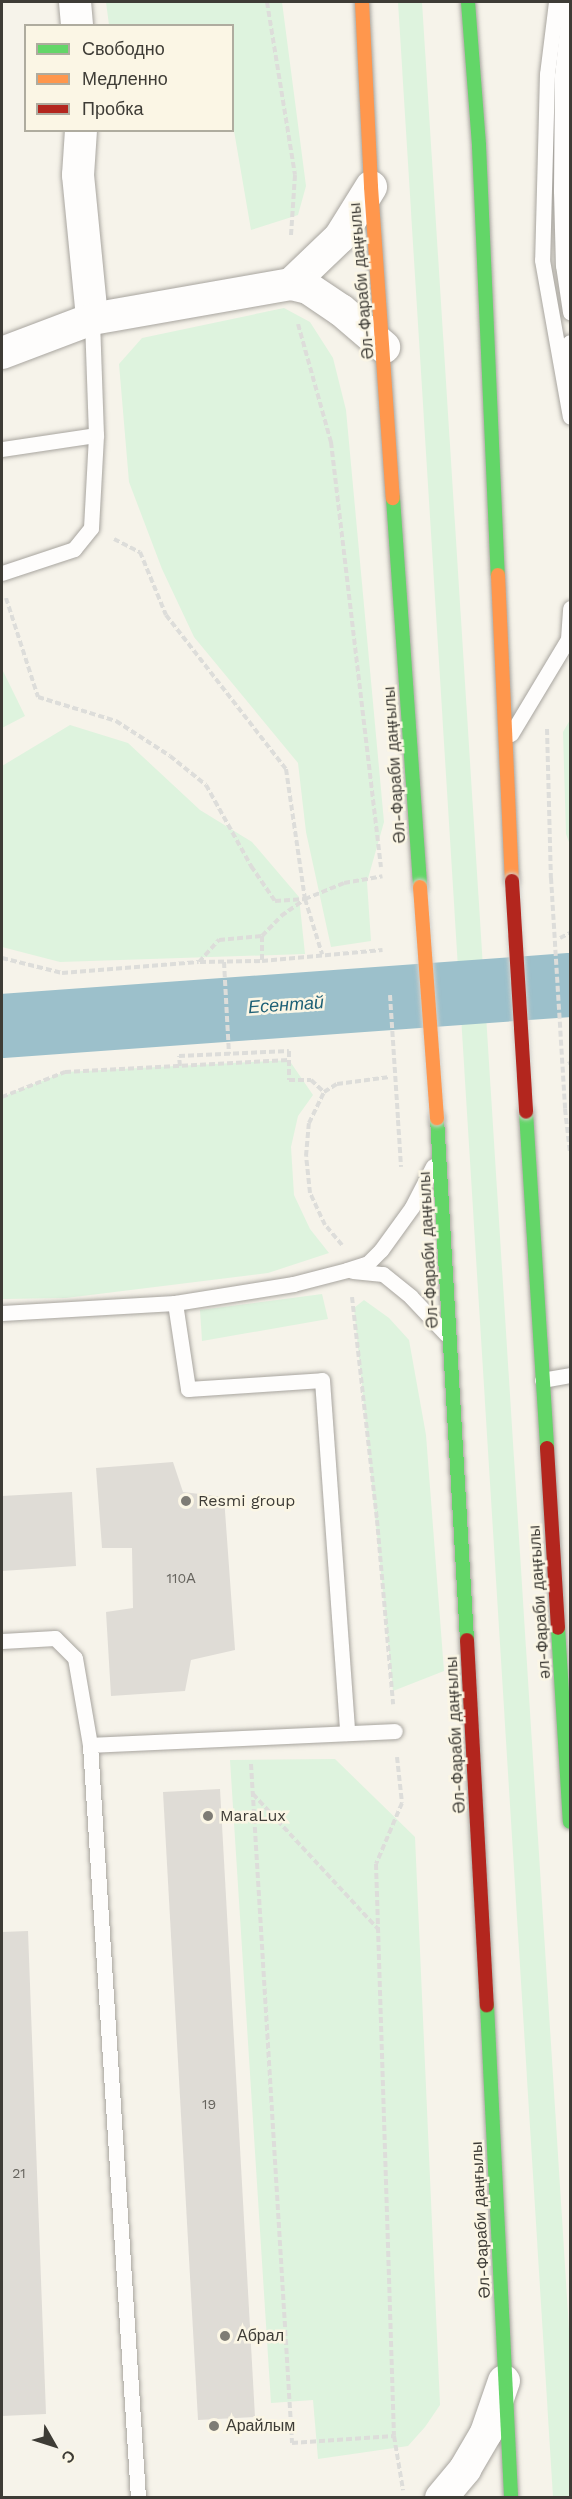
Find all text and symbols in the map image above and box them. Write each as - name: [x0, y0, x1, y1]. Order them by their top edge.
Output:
- legend: [24, 24, 234, 132]
- text: Свободно: [82, 38, 165, 59]
- text: Медленно: [82, 68, 168, 89]
- text: Пробка: [82, 98, 144, 119]
- street label: Әл-Фараби даңғылы: [346, 202, 378, 360]
- street label: Әл-Фараби даңғылы: [380, 686, 410, 844]
- water label: Есентай: [247, 992, 325, 1018]
- street label: Әл-Фараби даңғылы: [415, 1171, 443, 1329]
- place label: Resmi group: [198, 1491, 295, 1511]
- marker: Resmi group: [179, 1494, 193, 1508]
- street label: әл-Фараби даңғылы: [525, 1524, 555, 1680]
- house number: 110А: [167, 1570, 195, 1586]
- street label: Әл-Фараби даңғылы: [442, 1656, 470, 1814]
- place label: MaraLux: [220, 1806, 286, 1826]
- marker: MaraLux: [201, 1809, 215, 1823]
- house number: 19: [202, 2096, 216, 2112]
- street label: Әл-Фараби даңғылы: [467, 2141, 495, 2299]
- house number: 21: [12, 2165, 26, 2181]
- place label: Абрал: [237, 2326, 284, 2346]
- marker: Абрал: [218, 2329, 232, 2343]
- north arrow: [24, 2415, 84, 2475]
- place label: Арайлым: [226, 2416, 295, 2436]
- marker: Арайлым: [207, 2419, 221, 2433]
- text: С: [57, 2446, 79, 2467]

